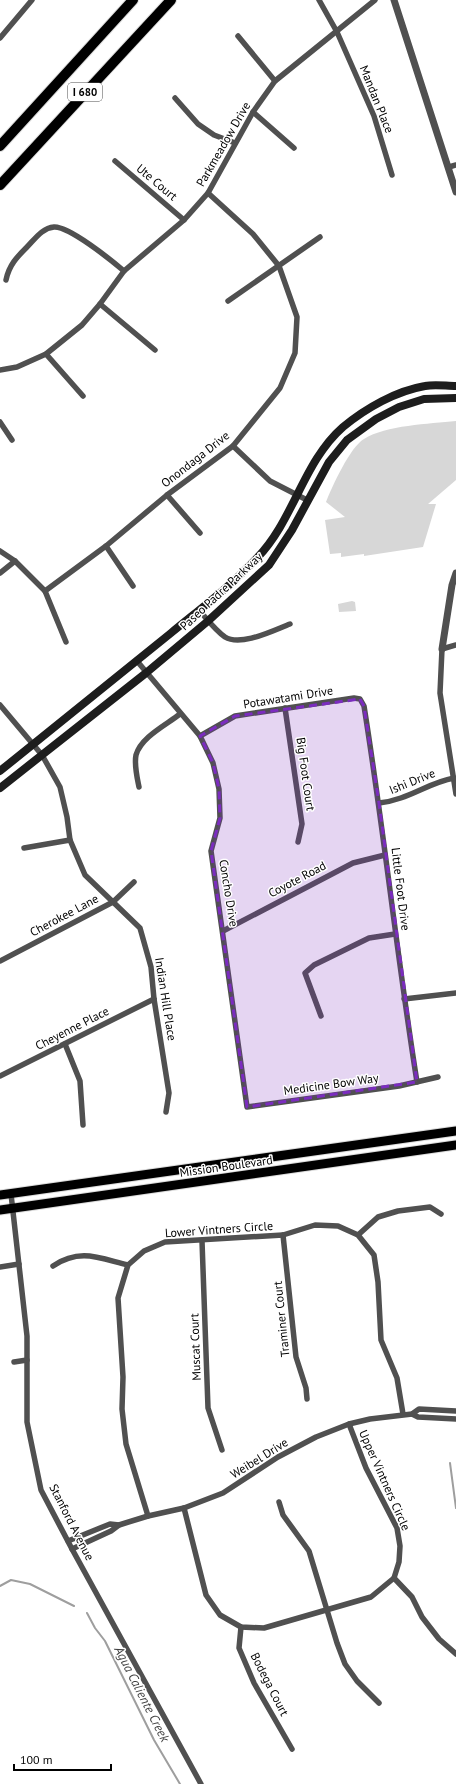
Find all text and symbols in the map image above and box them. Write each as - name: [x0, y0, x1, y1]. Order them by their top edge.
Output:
- street label: Mandan Place: [357, 63, 397, 135]
- road number: I 680: [68, 83, 102, 101]
- street label: Parkmeadow Drive: [193, 99, 253, 189]
- street label: Ute Court: [133, 161, 181, 203]
- street label: Onondaga Drive: [158, 428, 232, 490]
- street label: Paseo Padre Parkway: [177, 549, 266, 633]
- street label: Potawatami Drive: [242, 683, 334, 711]
- street label: Big Foot Court: [293, 736, 319, 812]
- street label: Ishi Drive: [387, 765, 437, 797]
- street label: Little Foot Drive: [388, 847, 414, 931]
- street label: Concho Drive: [216, 858, 242, 928]
- street label: Coyote Road: [266, 858, 328, 900]
- street label: Cherokee Lane: [27, 891, 101, 939]
- street label: Indian Hill Place: [152, 956, 180, 1042]
- street label: Cheyenne Place: [33, 1003, 111, 1053]
- street label: Medicine Bow Way: [283, 1070, 380, 1098]
- street label: Mission Boulevard: [179, 1152, 273, 1180]
- street label: Lower Vintners Circle: [164, 1218, 274, 1240]
- street label: Traminer Court: [270, 1280, 292, 1358]
- street label: Muscat Court: [186, 1313, 204, 1381]
- street label: Upper Vintners Circle: [356, 1427, 414, 1533]
- street label: Weibel Drive: [227, 1434, 291, 1482]
- street label: Stanford Avenue: [46, 1481, 98, 1563]
- water label: Agua Caliente Creek: [110, 1642, 174, 1746]
- street label: Bodega Court: [248, 1650, 292, 1718]
- scale bar: [14, 1746, 111, 1772]
- text: 100 m: [20, 1752, 53, 1767]

